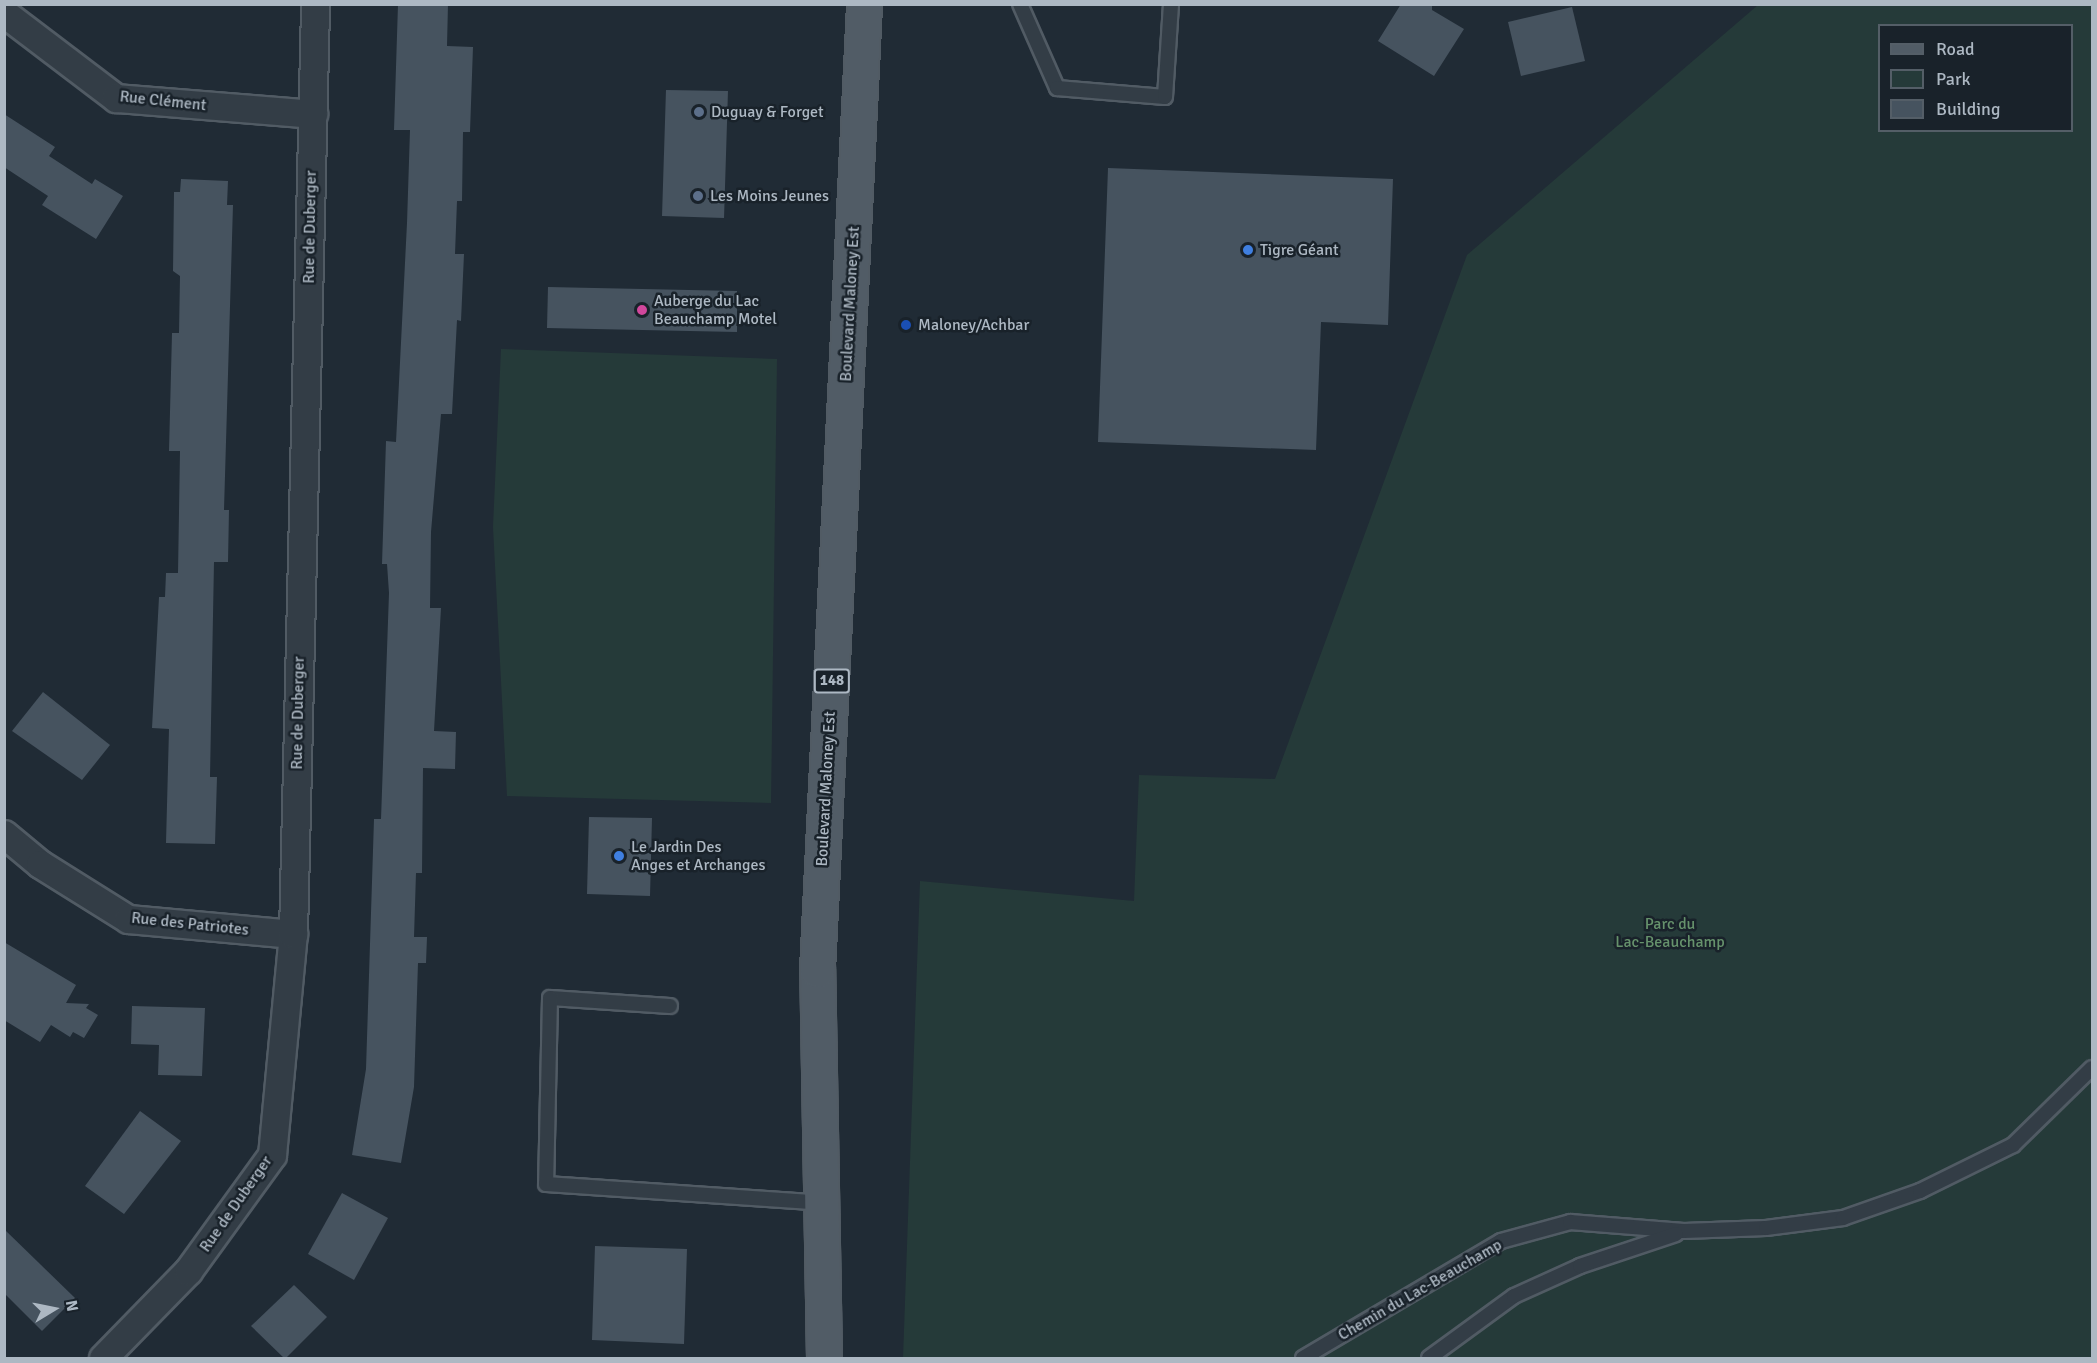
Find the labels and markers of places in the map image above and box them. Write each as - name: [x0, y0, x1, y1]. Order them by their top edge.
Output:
- place label: Duguay & Forget: [711, 102, 824, 122]
- marker: Duguay & Forget: [692, 105, 706, 119]
- place label: Les Moins Jeunes: [710, 186, 829, 206]
- marker: Les Moins Jeunes: [691, 189, 705, 203]
- place label: Tigre Géant: [1260, 240, 1339, 260]
- marker: Tigre Géant: [1241, 243, 1255, 257]
- place label: Auberge du Lac Beauchamp Motel: [654, 291, 777, 329]
- marker: Auberge du Lac Beauchamp Motel: [635, 303, 649, 317]
- place label: Maloney/Achbar: [918, 315, 1029, 335]
- marker: Maloney/Achbar: [899, 318, 913, 332]
- place label: Le Jardin Des Anges et Archanges: [631, 837, 766, 875]
- marker: Le Jardin Des Anges et Archanges: [612, 849, 626, 863]

